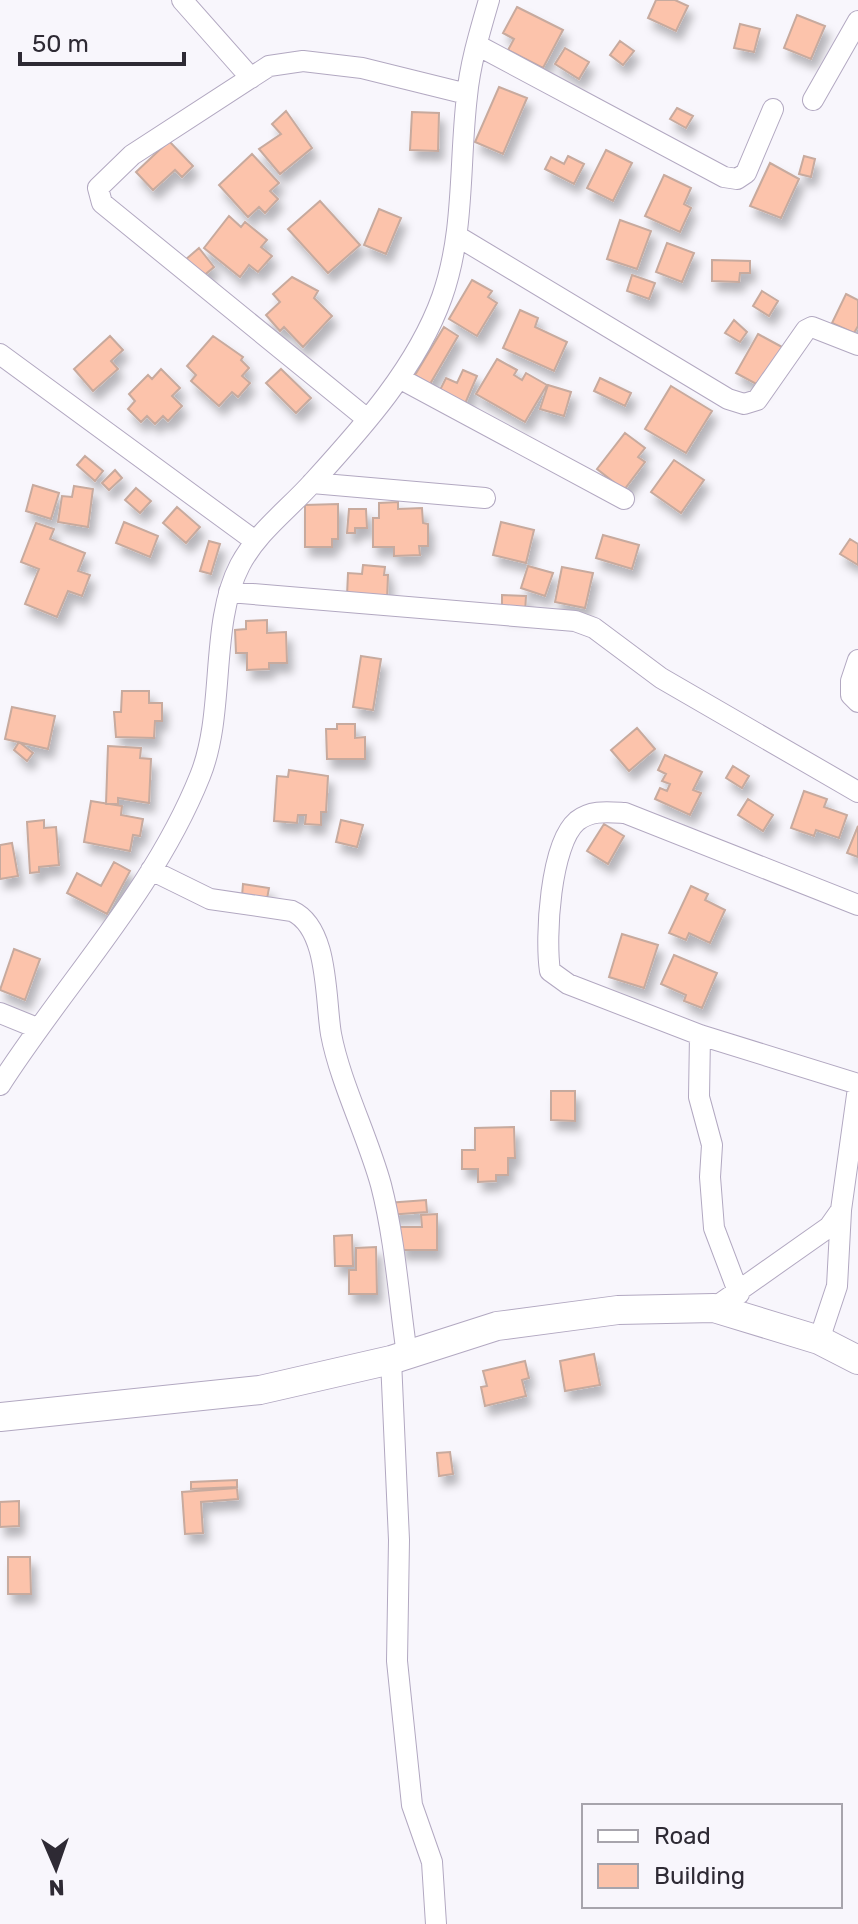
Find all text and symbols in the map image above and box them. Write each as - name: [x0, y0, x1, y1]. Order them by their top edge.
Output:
- scale bar: [20, 16, 184, 66]
- text: 50 m: [32, 30, 89, 58]
- legend: [582, 1804, 842, 1908]
- text: Road: [654, 1822, 711, 1850]
- north arrow: [16, 1828, 96, 1908]
- text: Building: [654, 1862, 745, 1890]
- text: N: [48, 1874, 65, 1901]

